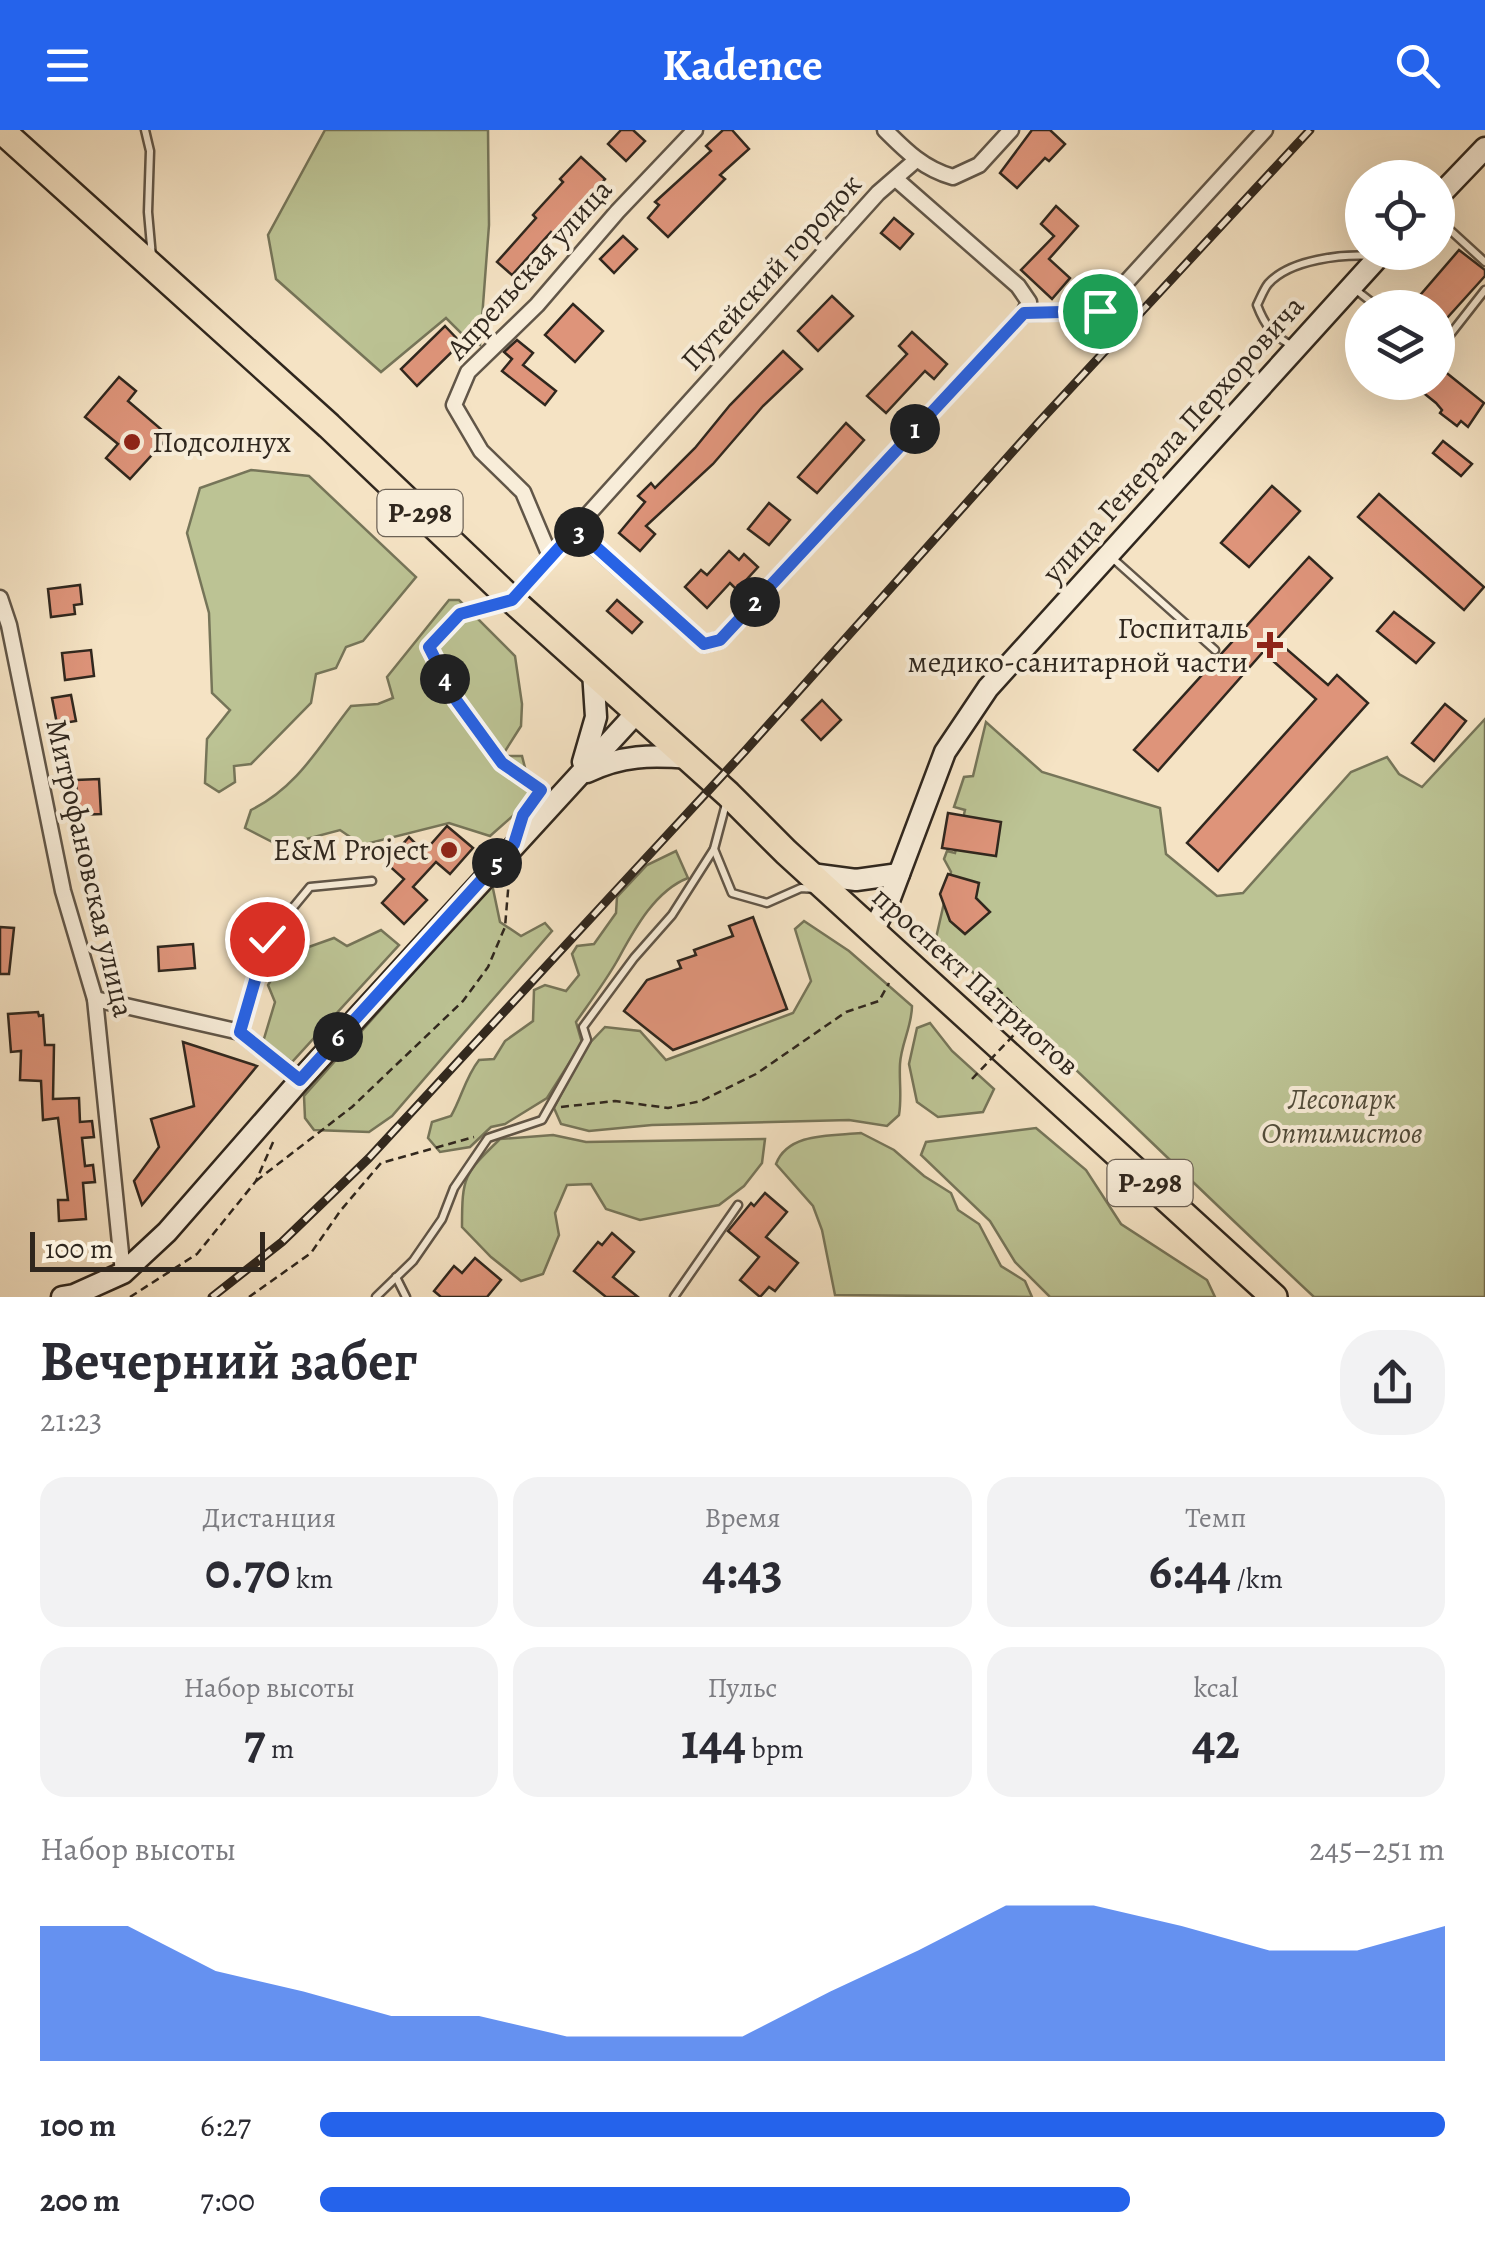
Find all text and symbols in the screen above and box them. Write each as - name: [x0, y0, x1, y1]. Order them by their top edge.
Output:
- text: Kadence: [662, 34, 823, 96]
- icon: menu: [40, 38, 95, 93]
- icon: search: [1390, 38, 1445, 93]
- map controls: [1345, 160, 1455, 400]
- button: locate: [1345, 160, 1455, 270]
- street label: Путейский городок: [672, 165, 870, 379]
- street label: Апрельская улица: [436, 170, 621, 369]
- pin: [1058, 269, 1143, 354]
- icon: arrive: [1073, 284, 1128, 339]
- street label: улица Генерала Перхоровича: [1032, 286, 1313, 592]
- button: layers: [1345, 290, 1455, 400]
- pin: 1: [890, 404, 940, 454]
- text: 1: [910, 410, 920, 448]
- place label: Подсолнух: [152, 422, 291, 462]
- marker: Подсолнух: [121, 431, 143, 453]
- road number: Р-298: [378, 490, 462, 536]
- pin: 3: [554, 507, 604, 557]
- text: 3: [573, 513, 585, 551]
- pin: 2: [730, 577, 780, 627]
- text: 2: [748, 583, 762, 621]
- place label: Госпиталь медико-санитарной части: [908, 608, 1248, 682]
- marker: Госпиталь медико-санитарной части: [1257, 632, 1283, 658]
- pin: 4: [420, 654, 470, 704]
- text: 4: [438, 660, 452, 698]
- street label: Митрофановская улица: [36, 715, 144, 1021]
- place label: E&M Project: [273, 830, 429, 870]
- pin: 5: [472, 838, 522, 888]
- marker: E&M Project: [438, 839, 460, 861]
- text: 5: [491, 844, 503, 882]
- street label: проспект Патриотов: [864, 877, 1088, 1085]
- pin: [225, 897, 310, 982]
- icon: check: [240, 912, 295, 967]
- pin: 6: [313, 1012, 363, 1062]
- text: 6: [331, 1018, 345, 1056]
- park label: Лесопарк Оптимистов: [1261, 1079, 1423, 1153]
- road number: Р-298: [1108, 1160, 1192, 1206]
- scale bar: [30, 1227, 265, 1272]
- text: 100 m: [45, 1230, 113, 1268]
- text: Вечерний забег: [40, 1323, 418, 1398]
- button: share: [1340, 1330, 1445, 1435]
- text: 21:23: [40, 1398, 102, 1442]
- text: Дистанция: [202, 1499, 336, 1537]
- text: Время: [704, 1499, 781, 1537]
- text: Темп: [1185, 1499, 1246, 1537]
- text: 0.70: [205, 1537, 290, 1605]
- text: 4:43: [702, 1537, 783, 1605]
- text: 6:44: [1149, 1537, 1231, 1605]
- text: km: [290, 1560, 333, 1598]
- text: /km: [1231, 1560, 1283, 1598]
- text: Набор высоты: [183, 1669, 355, 1707]
- text: Пульс: [707, 1669, 778, 1707]
- text: kcal: [1193, 1669, 1238, 1707]
- text: 7: [244, 1707, 265, 1775]
- text: 144: [681, 1707, 746, 1775]
- text: 42: [1192, 1707, 1240, 1775]
- text: m: [265, 1730, 294, 1768]
- text: bpm: [746, 1730, 804, 1768]
- text: Набор высоты: [40, 1827, 236, 1871]
- text: 245–251 m: [1309, 1827, 1445, 1871]
- text: 100 m: [40, 2103, 116, 2147]
- text: 6:27: [200, 2103, 251, 2147]
- text: 200 m: [40, 2178, 120, 2222]
- text: 7:00: [200, 2178, 255, 2222]

